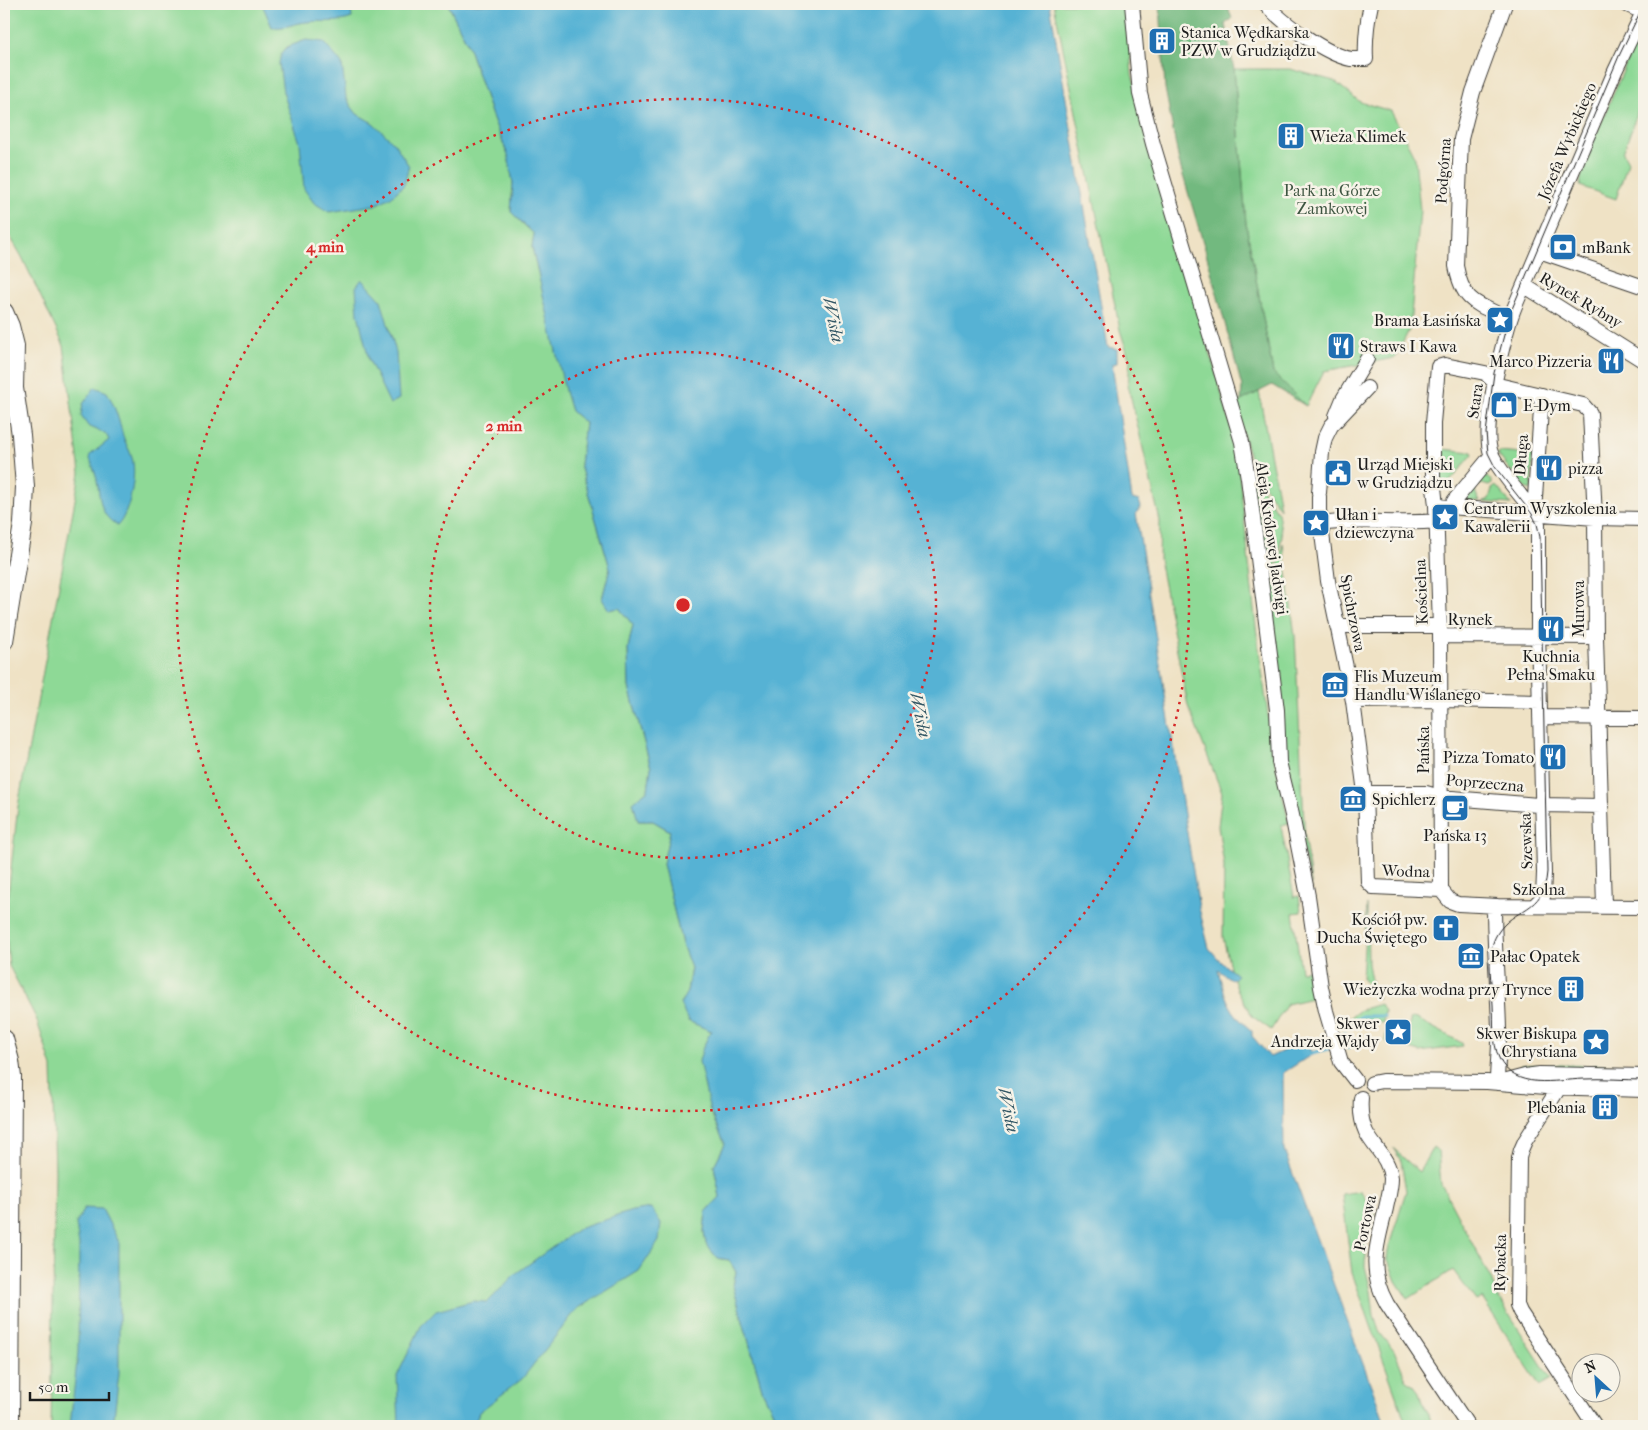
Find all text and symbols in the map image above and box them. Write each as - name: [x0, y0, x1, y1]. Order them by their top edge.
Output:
- place label: Stanica Wędkarska PZW w Grudziądzu: [1181, 23, 1316, 60]
- building icon: Stanica Wędkarska PZW w Grudziądzu: [1147, 26, 1177, 56]
- street label: Józefa Wybickiego: [1533, 79, 1600, 205]
- building icon: Wieża Klimek: [1276, 121, 1306, 151]
- place label: Wieża Klimek: [1309, 127, 1407, 146]
- street label: Podgórna: [1431, 137, 1455, 205]
- park label: Park na Górze Zamkowej: [1284, 181, 1380, 218]
- bank icon: mBank: [1548, 232, 1578, 262]
- text: 4 min: [305, 238, 344, 256]
- place label: mBank: [1582, 238, 1631, 257]
- street label: Rynek Rybny: [1536, 268, 1626, 332]
- water label: Wisła: [818, 295, 848, 345]
- place icon: Brama Łasińska: [1485, 305, 1515, 335]
- place label: Brama Łasińska: [1374, 311, 1482, 330]
- restaurant icon: Straws I Kawa: [1326, 331, 1356, 361]
- place label: Straws I Kawa: [1360, 337, 1457, 356]
- restaurant icon: Marco Pizzeria: [1596, 346, 1626, 376]
- place label: Marco Pizzeria: [1489, 352, 1593, 371]
- street label: Stara: [1463, 381, 1487, 420]
- shop icon: E-Dym: [1489, 390, 1519, 420]
- place label: E-Dym: [1523, 396, 1572, 415]
- text: 2 min: [486, 417, 523, 435]
- street label: Długa: [1510, 433, 1532, 476]
- restaurant icon: pizza: [1534, 453, 1564, 483]
- place label: Urząd Miejski w Grudziądzu: [1356, 455, 1453, 492]
- public building icon: Urząd Miejski w Grudziądzu: [1323, 458, 1353, 488]
- street label: Aleja Królowej Jadwigi: [1252, 459, 1292, 616]
- place label: pizza: [1567, 459, 1603, 478]
- place label: Centrum Wyszkolenia Kawalerii: [1464, 499, 1617, 536]
- place icon: Centrum Wyszkolenia Kawalerii: [1430, 502, 1460, 532]
- place label: Ułan i dziewczyna: [1335, 505, 1415, 542]
- place icon: Ułan i dziewczyna: [1301, 508, 1331, 538]
- street label: Kościelna: [1410, 558, 1432, 625]
- street label: Spichrzowa: [1336, 573, 1370, 654]
- street label: Murowa: [1569, 580, 1588, 638]
- centre of rings: [674, 596, 692, 614]
- street label: Rynek: [1448, 610, 1493, 629]
- restaurant icon: Kuchnia Pełna Smaku: [1536, 614, 1566, 644]
- place label: Kuchnia Pełna Smaku: [1507, 647, 1595, 684]
- place label: Flis Muzeum Handlu Wiślanego: [1354, 667, 1481, 704]
- museum icon: Flis Muzeum Handlu Wiślanego: [1320, 670, 1350, 700]
- water label: Wisła: [905, 690, 935, 740]
- street label: Pańska: [1414, 726, 1433, 774]
- restaurant icon: Pizza Tomato: [1538, 742, 1568, 772]
- place label: Pizza Tomato: [1443, 748, 1534, 767]
- street label: Poprzeczna: [1445, 770, 1526, 796]
- museum icon: Spichlerz: [1338, 784, 1368, 814]
- place label: Spichlerz: [1372, 790, 1436, 809]
- cafe icon: Pańska 13: [1440, 793, 1470, 823]
- street label: Szewska: [1515, 812, 1536, 870]
- place label: Pańska 13: [1423, 826, 1487, 845]
- street label: Wodna: [1381, 861, 1431, 881]
- street label: Szkolna: [1513, 880, 1566, 899]
- place label: Kościół pw. Ducha Świętego: [1316, 910, 1427, 947]
- church icon: Kościół pw. Ducha Świętego: [1431, 913, 1461, 943]
- museum icon: Pałac Opatek: [1456, 941, 1486, 971]
- place label: Pałac Opatek: [1490, 947, 1581, 966]
- building icon: Wieżyczka wodna przy Trynce: [1556, 974, 1586, 1004]
- place label: Wieżyczka wodna przy Trynce: [1342, 980, 1552, 999]
- place label: Skwer Andrzeja Wajdy: [1270, 1014, 1379, 1051]
- place icon: Skwer Andrzeja Wajdy: [1383, 1017, 1413, 1047]
- place label: Skwer Biskupa Chrystiana: [1476, 1024, 1578, 1061]
- place icon: Skwer Biskupa Chrystiana: [1581, 1027, 1611, 1057]
- water label: Wisła: [993, 1085, 1023, 1135]
- building icon: Plebania: [1590, 1092, 1620, 1122]
- place label: Plebania: [1527, 1098, 1587, 1117]
- street label: Portowa: [1350, 1193, 1380, 1253]
- street label: Rybacka: [1490, 1233, 1510, 1292]
- north arrow: [1570, 1352, 1620, 1402]
- text: N: [1582, 1357, 1599, 1377]
- scale bar: [30, 1370, 109, 1402]
- text: 50 m: [38, 1378, 69, 1396]

